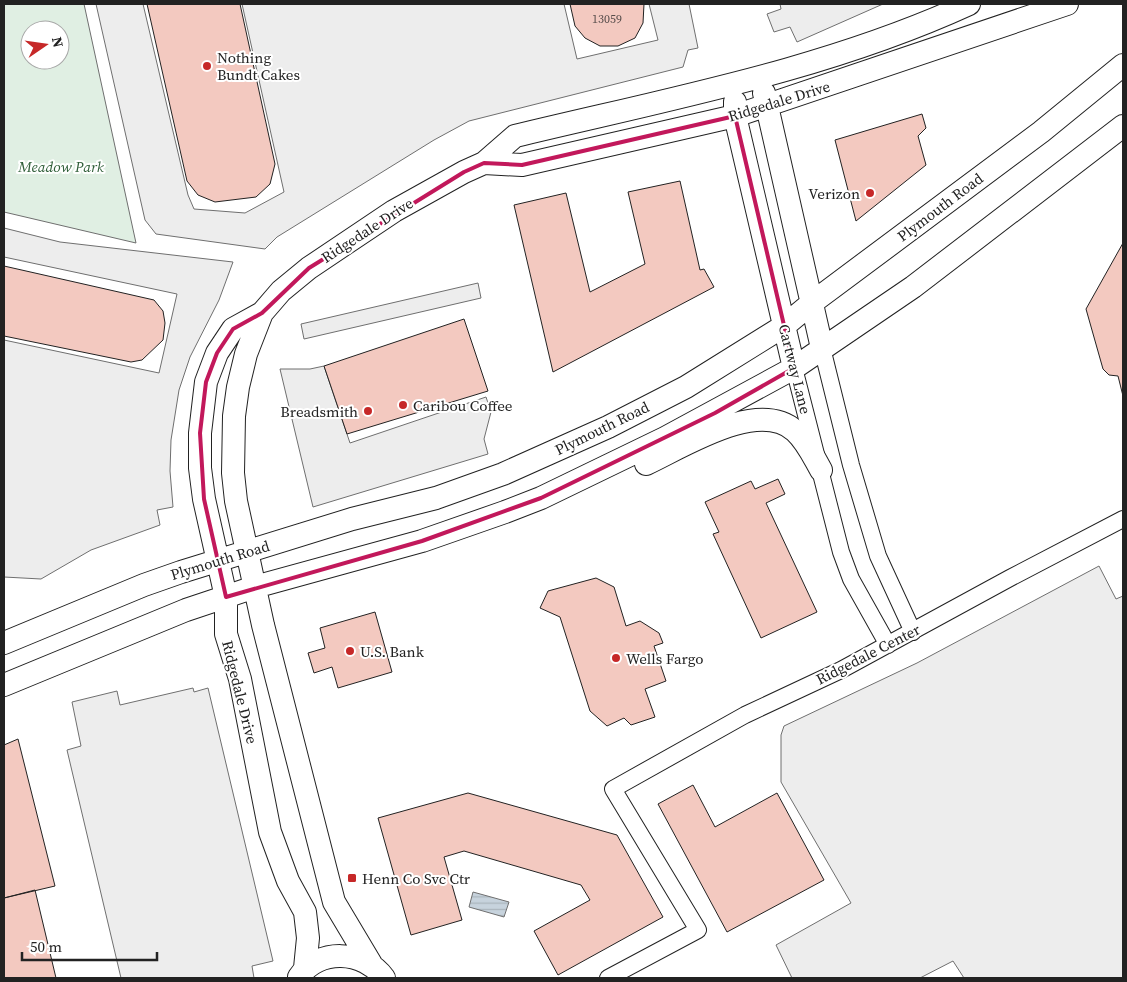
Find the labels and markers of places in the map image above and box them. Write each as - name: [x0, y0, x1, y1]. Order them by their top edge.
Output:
- place label: Nothing Bundt Cakes: [217, 47, 300, 85]
- marker: Nothing Bundt Cakes: [201, 60, 213, 72]
- place label: Verizon: [808, 183, 860, 204]
- marker: Verizon: [864, 187, 876, 199]
- place label: Caribou Coffee: [413, 395, 513, 416]
- marker: Caribou Coffee: [397, 399, 409, 411]
- place label: Breadsmith: [280, 401, 358, 422]
- marker: Breadsmith: [362, 405, 374, 417]
- place label: U.S. Bank: [360, 641, 425, 662]
- marker: U.S. Bank: [344, 645, 356, 657]
- place label: Wells Fargo: [626, 648, 704, 669]
- marker: Wells Fargo: [610, 652, 622, 664]
- place label: Henn Co Svc Ctr: [362, 868, 471, 889]
- marker: Henn Co Svc Ctr: [346, 872, 358, 884]

